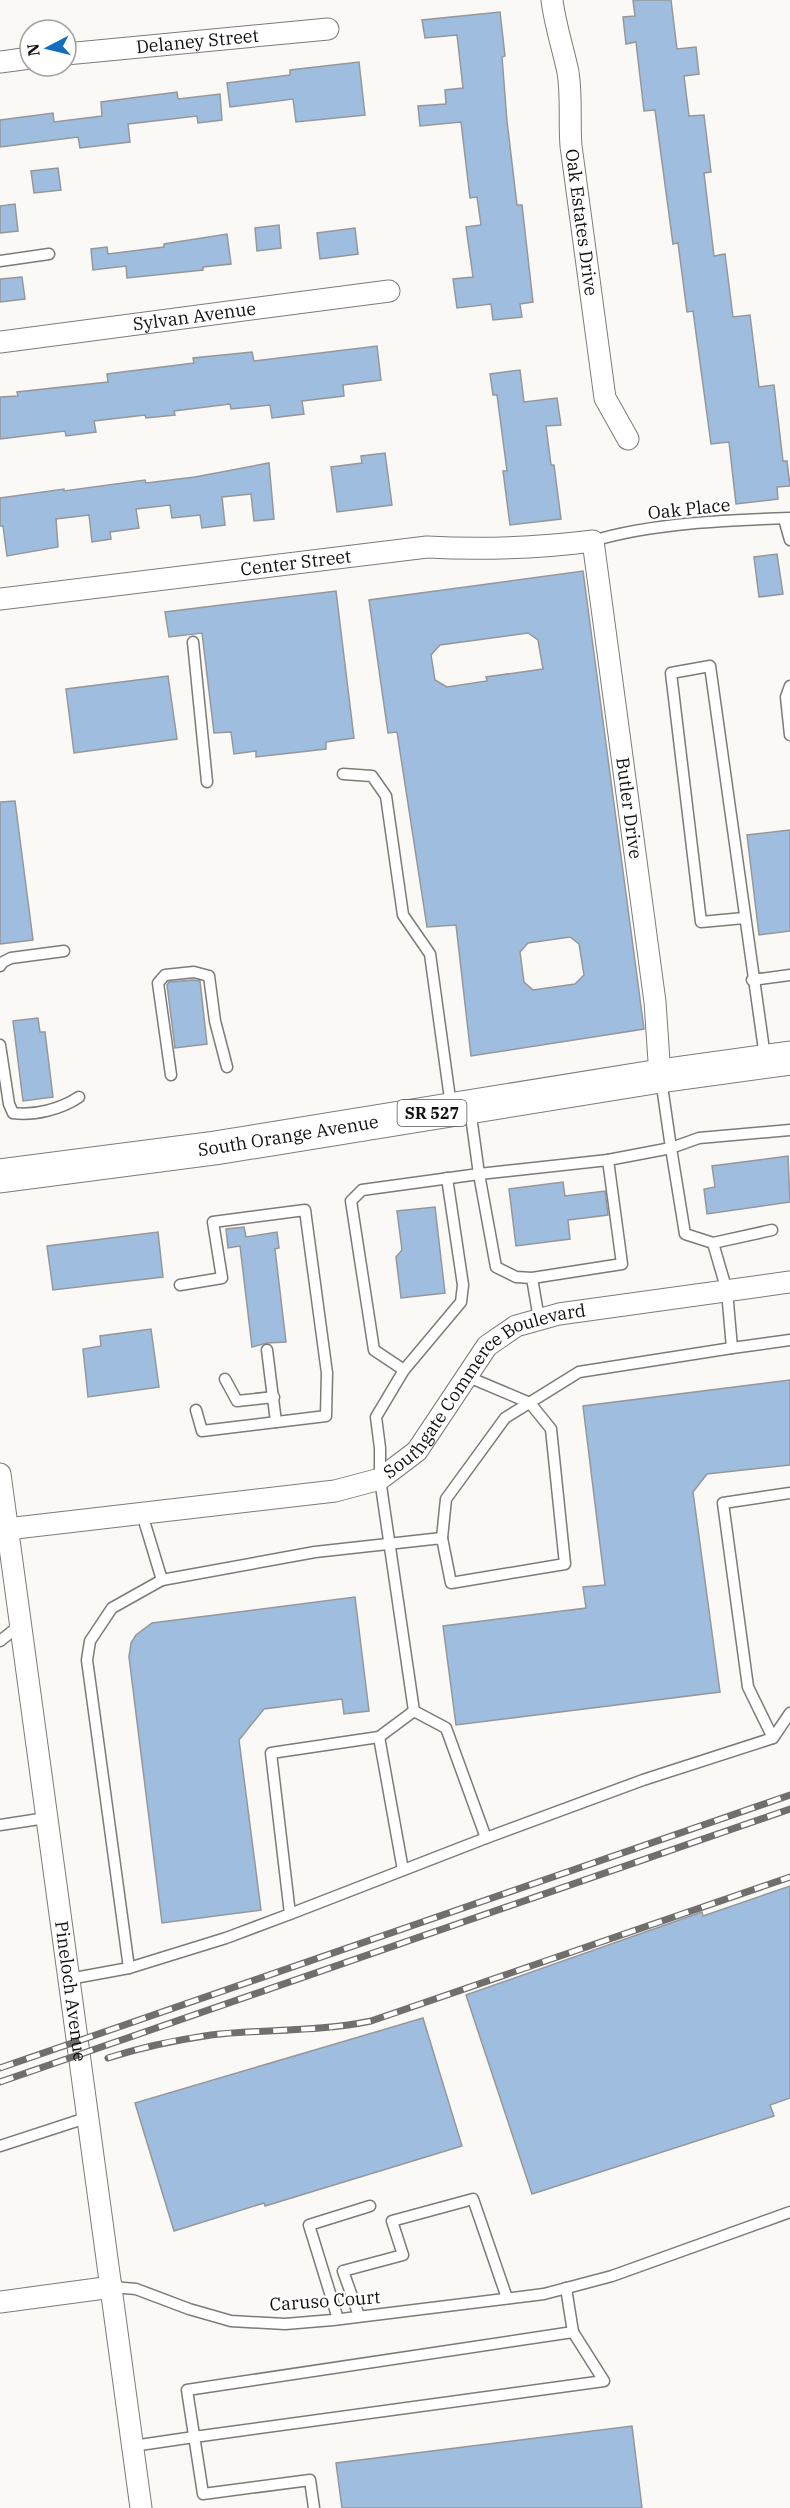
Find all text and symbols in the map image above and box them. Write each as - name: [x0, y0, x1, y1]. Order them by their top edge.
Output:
- north arrow: [18, 18, 78, 78]
- street label: Delaney Street: [135, 24, 260, 58]
- text: N: [22, 42, 44, 57]
- street label: Oak Estates Drive: [561, 147, 603, 297]
- street label: Sylvan Avenue: [131, 297, 257, 335]
- street label: Oak Place: [647, 493, 731, 524]
- street label: Center Street: [239, 544, 352, 581]
- street label: Butler Drive: [611, 756, 648, 860]
- road number: SR 527: [398, 1100, 466, 1126]
- street label: South Orange Avenue: [196, 1110, 380, 1161]
- street label: Southgate Commerce Boulevard: [378, 1298, 587, 1483]
- street label: Pineloch Avenue: [50, 1919, 92, 2063]
- street label: Caruso Court: [269, 2285, 381, 2316]

